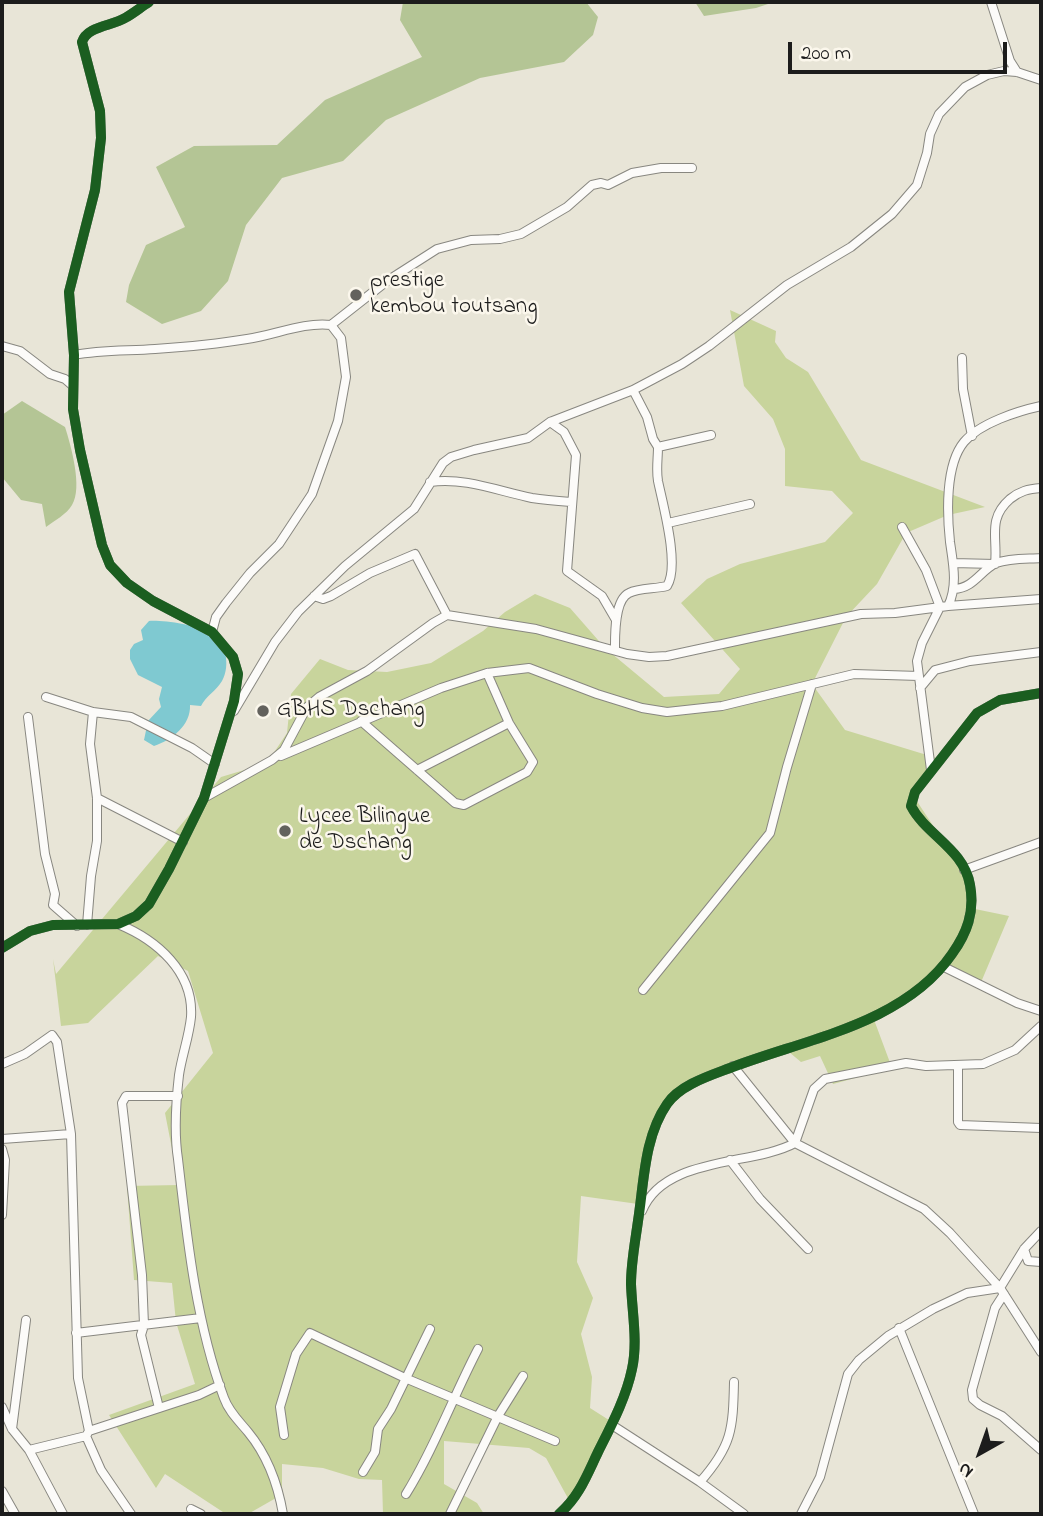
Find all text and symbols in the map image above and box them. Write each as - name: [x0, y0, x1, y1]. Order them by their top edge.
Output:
- scale bar: [791, 28, 1010, 72]
- text: 200 m: [801, 39, 851, 69]
- place label: prestige kembou toutsang: [370, 268, 537, 322]
- marker: prestige kembou toutsang: [348, 287, 364, 303]
- place label: GBHS Dschang: [277, 697, 425, 725]
- marker: GBHS Dschang: [255, 703, 271, 719]
- place label: Lycee Bilingue de Dschang: [299, 804, 430, 858]
- marker: Lycee Bilingue de Dschang: [277, 823, 293, 839]
- north arrow: [945, 1418, 1015, 1488]
- text: N: [953, 1455, 980, 1484]

